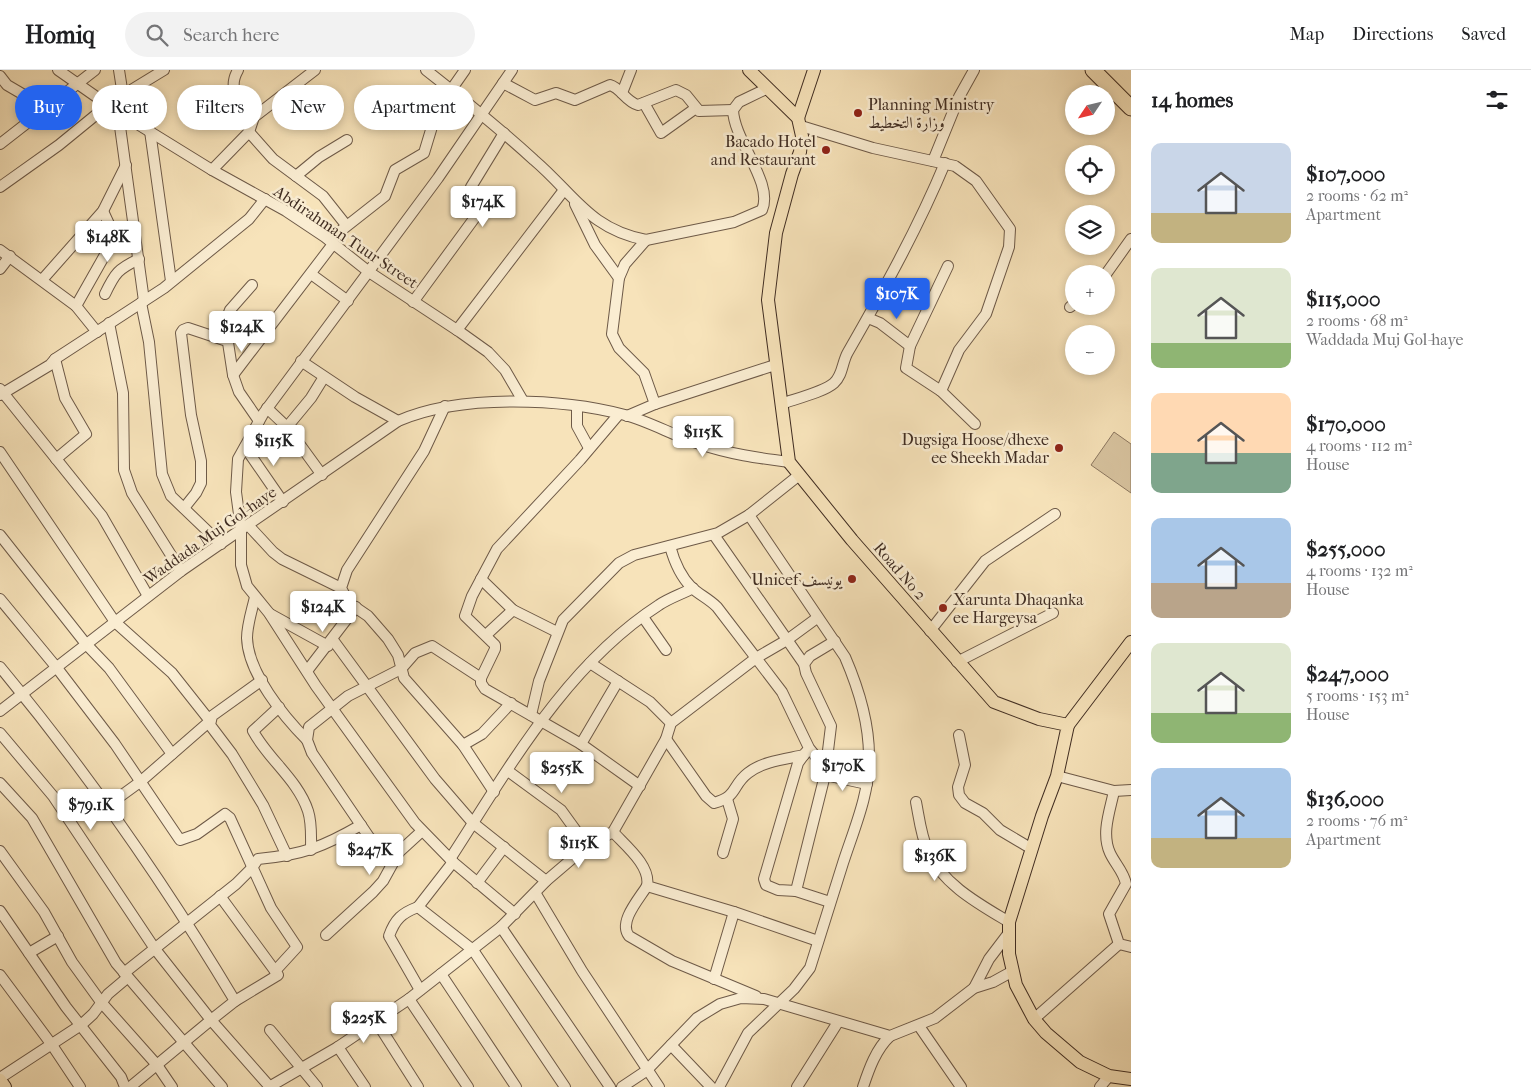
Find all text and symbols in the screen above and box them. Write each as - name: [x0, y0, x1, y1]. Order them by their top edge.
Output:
- search box: [125, 12, 475, 57]
- text: Homiq: [25, 21, 95, 49]
- icon: search: [143, 21, 171, 49]
- text: Search here: [183, 24, 279, 46]
- text: Map: [1290, 24, 1324, 45]
- text: Directions: [1352, 24, 1433, 45]
- text: Saved: [1461, 24, 1506, 45]
- chip: Buy: [15, 85, 82, 130]
- chip: Rent: [92, 85, 167, 130]
- chip: Filters: [177, 85, 262, 130]
- chip: New: [272, 85, 344, 130]
- chip: Apartment: [354, 85, 474, 130]
- north arrow: [1065, 85, 1115, 135]
- map controls: [1065, 85, 1115, 375]
- icon: filters: [1483, 86, 1511, 114]
- text: 14 homes: [1151, 88, 1233, 112]
- place label: Planning Ministry وزارة التخطيط: [868, 95, 995, 132]
- marker: Planning Ministry وزارة التخطيط: [852, 107, 864, 119]
- place label: Bacado Hotel and Restaurant: [711, 132, 817, 169]
- marker: Bacado Hotel and Restaurant: [820, 144, 832, 156]
- button: locate: [1065, 145, 1115, 195]
- text: $107,000: [1306, 162, 1385, 186]
- icon: home: [1191, 163, 1251, 223]
- street label: Abdirahman Tuur Street: [270, 181, 422, 292]
- pin: $174K: [448, 186, 518, 228]
- text: 2 rooms · 62 m²: [1306, 186, 1408, 205]
- text: $174K: [462, 192, 504, 211]
- button: layers: [1065, 205, 1115, 255]
- text: Apartment: [1306, 205, 1381, 224]
- pin: $148K: [73, 220, 143, 263]
- text: $148K: [86, 227, 130, 246]
- button: +: [1065, 265, 1115, 315]
- pin: $107K: [862, 278, 932, 320]
- text: $107K: [876, 284, 918, 303]
- text: $115,000: [1306, 287, 1381, 311]
- icon: home: [1191, 288, 1251, 348]
- pin: $124K: [207, 310, 277, 353]
- text: 2 rooms · 68 m²: [1306, 311, 1408, 330]
- text: $124K: [220, 317, 264, 336]
- button: −: [1065, 325, 1115, 375]
- text: Waddada Muj Gol-haye: [1306, 330, 1464, 349]
- text: $170,000: [1306, 412, 1386, 436]
- icon: home: [1191, 413, 1251, 473]
- pin: $115K: [668, 416, 738, 458]
- text: $115K: [684, 422, 722, 441]
- pin: $115K: [239, 424, 309, 467]
- place label: Dugsiga Hoose/dhexe ee Sheekh Madar: [901, 430, 1049, 467]
- text: $115K: [255, 431, 293, 450]
- text: 4 rooms · 112 m²: [1306, 436, 1412, 455]
- marker: Dugsiga Hoose/dhexe ee Sheekh Madar: [1053, 442, 1065, 454]
- text: House: [1306, 455, 1349, 474]
- street label: Waddada Muj Gol-haye: [139, 482, 280, 589]
- text: $255,000: [1306, 537, 1386, 561]
- street label: Road No 2: [870, 538, 930, 604]
- icon: home: [1191, 538, 1251, 598]
- text: 4 rooms · 132 m²: [1306, 561, 1413, 580]
- place label: Unicef يونيسف: [752, 570, 843, 590]
- marker: Unicef يونيسف: [846, 573, 858, 585]
- text: House: [1306, 580, 1349, 599]
- pin: $124K: [288, 590, 358, 633]
- place label: Xarunta Dhaqanka ee Hargeysa: [953, 590, 1084, 627]
- text: $124K: [301, 597, 345, 616]
- marker: Xarunta Dhaqanka ee Hargeysa: [937, 602, 949, 614]
- text: $247,000: [1306, 662, 1389, 686]
- icon: home: [1191, 663, 1251, 723]
- text: 5 rooms · 153 m²: [1306, 686, 1409, 705]
- text: House: [1306, 705, 1349, 724]
- pin: $170K: [808, 750, 878, 792]
- pin: $255K: [527, 752, 597, 794]
- text: $170K: [822, 756, 864, 775]
- text: $255K: [541, 758, 583, 777]
- text: $136,000: [1306, 787, 1384, 811]
- pin: $79.1K: [50, 788, 132, 831]
- icon: home: [1191, 788, 1251, 848]
- text: $79.1K: [68, 795, 114, 814]
- text: 2 rooms · 76 m²: [1306, 811, 1407, 830]
- pin: $115K: [544, 826, 614, 869]
- text: Apartment: [1306, 830, 1381, 849]
- text: $115K: [560, 833, 598, 852]
- pin: $247K: [335, 834, 405, 876]
- text: $247K: [347, 840, 393, 859]
- pin: $136K: [900, 840, 970, 882]
- text: $136K: [914, 846, 956, 865]
- pin: $225K: [329, 1002, 399, 1044]
- text: $225K: [342, 1008, 386, 1027]

